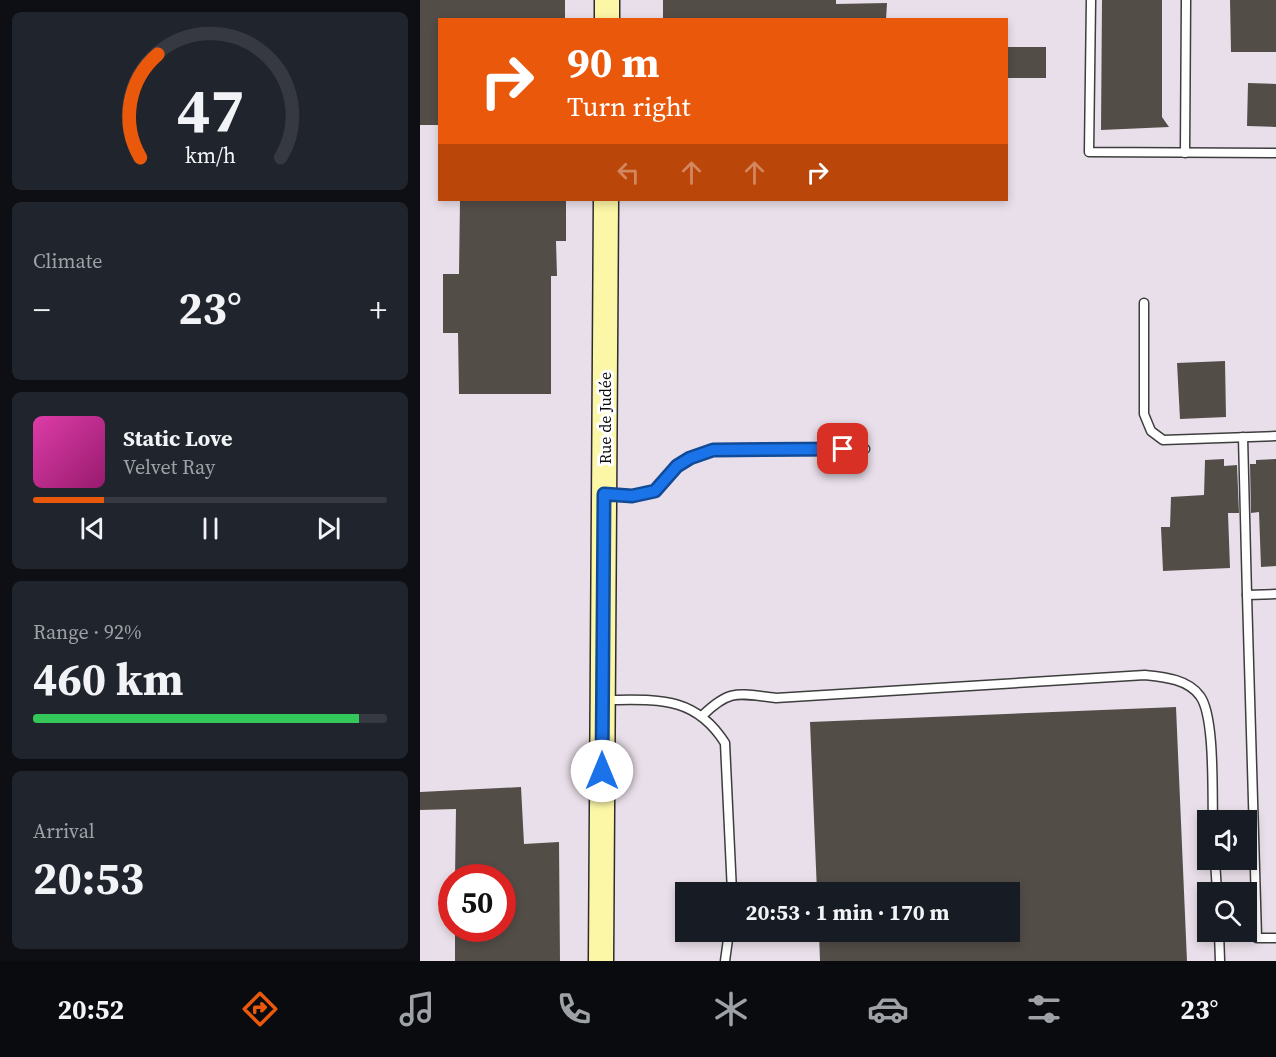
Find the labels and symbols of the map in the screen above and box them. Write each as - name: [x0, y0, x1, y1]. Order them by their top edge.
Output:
- street label: Rue de Judée: [594, 372, 616, 464]
- pin: [817, 423, 868, 474]
- position arrow: [570, 739, 634, 803]
- speed limit sign: 50: [438, 864, 516, 942]

